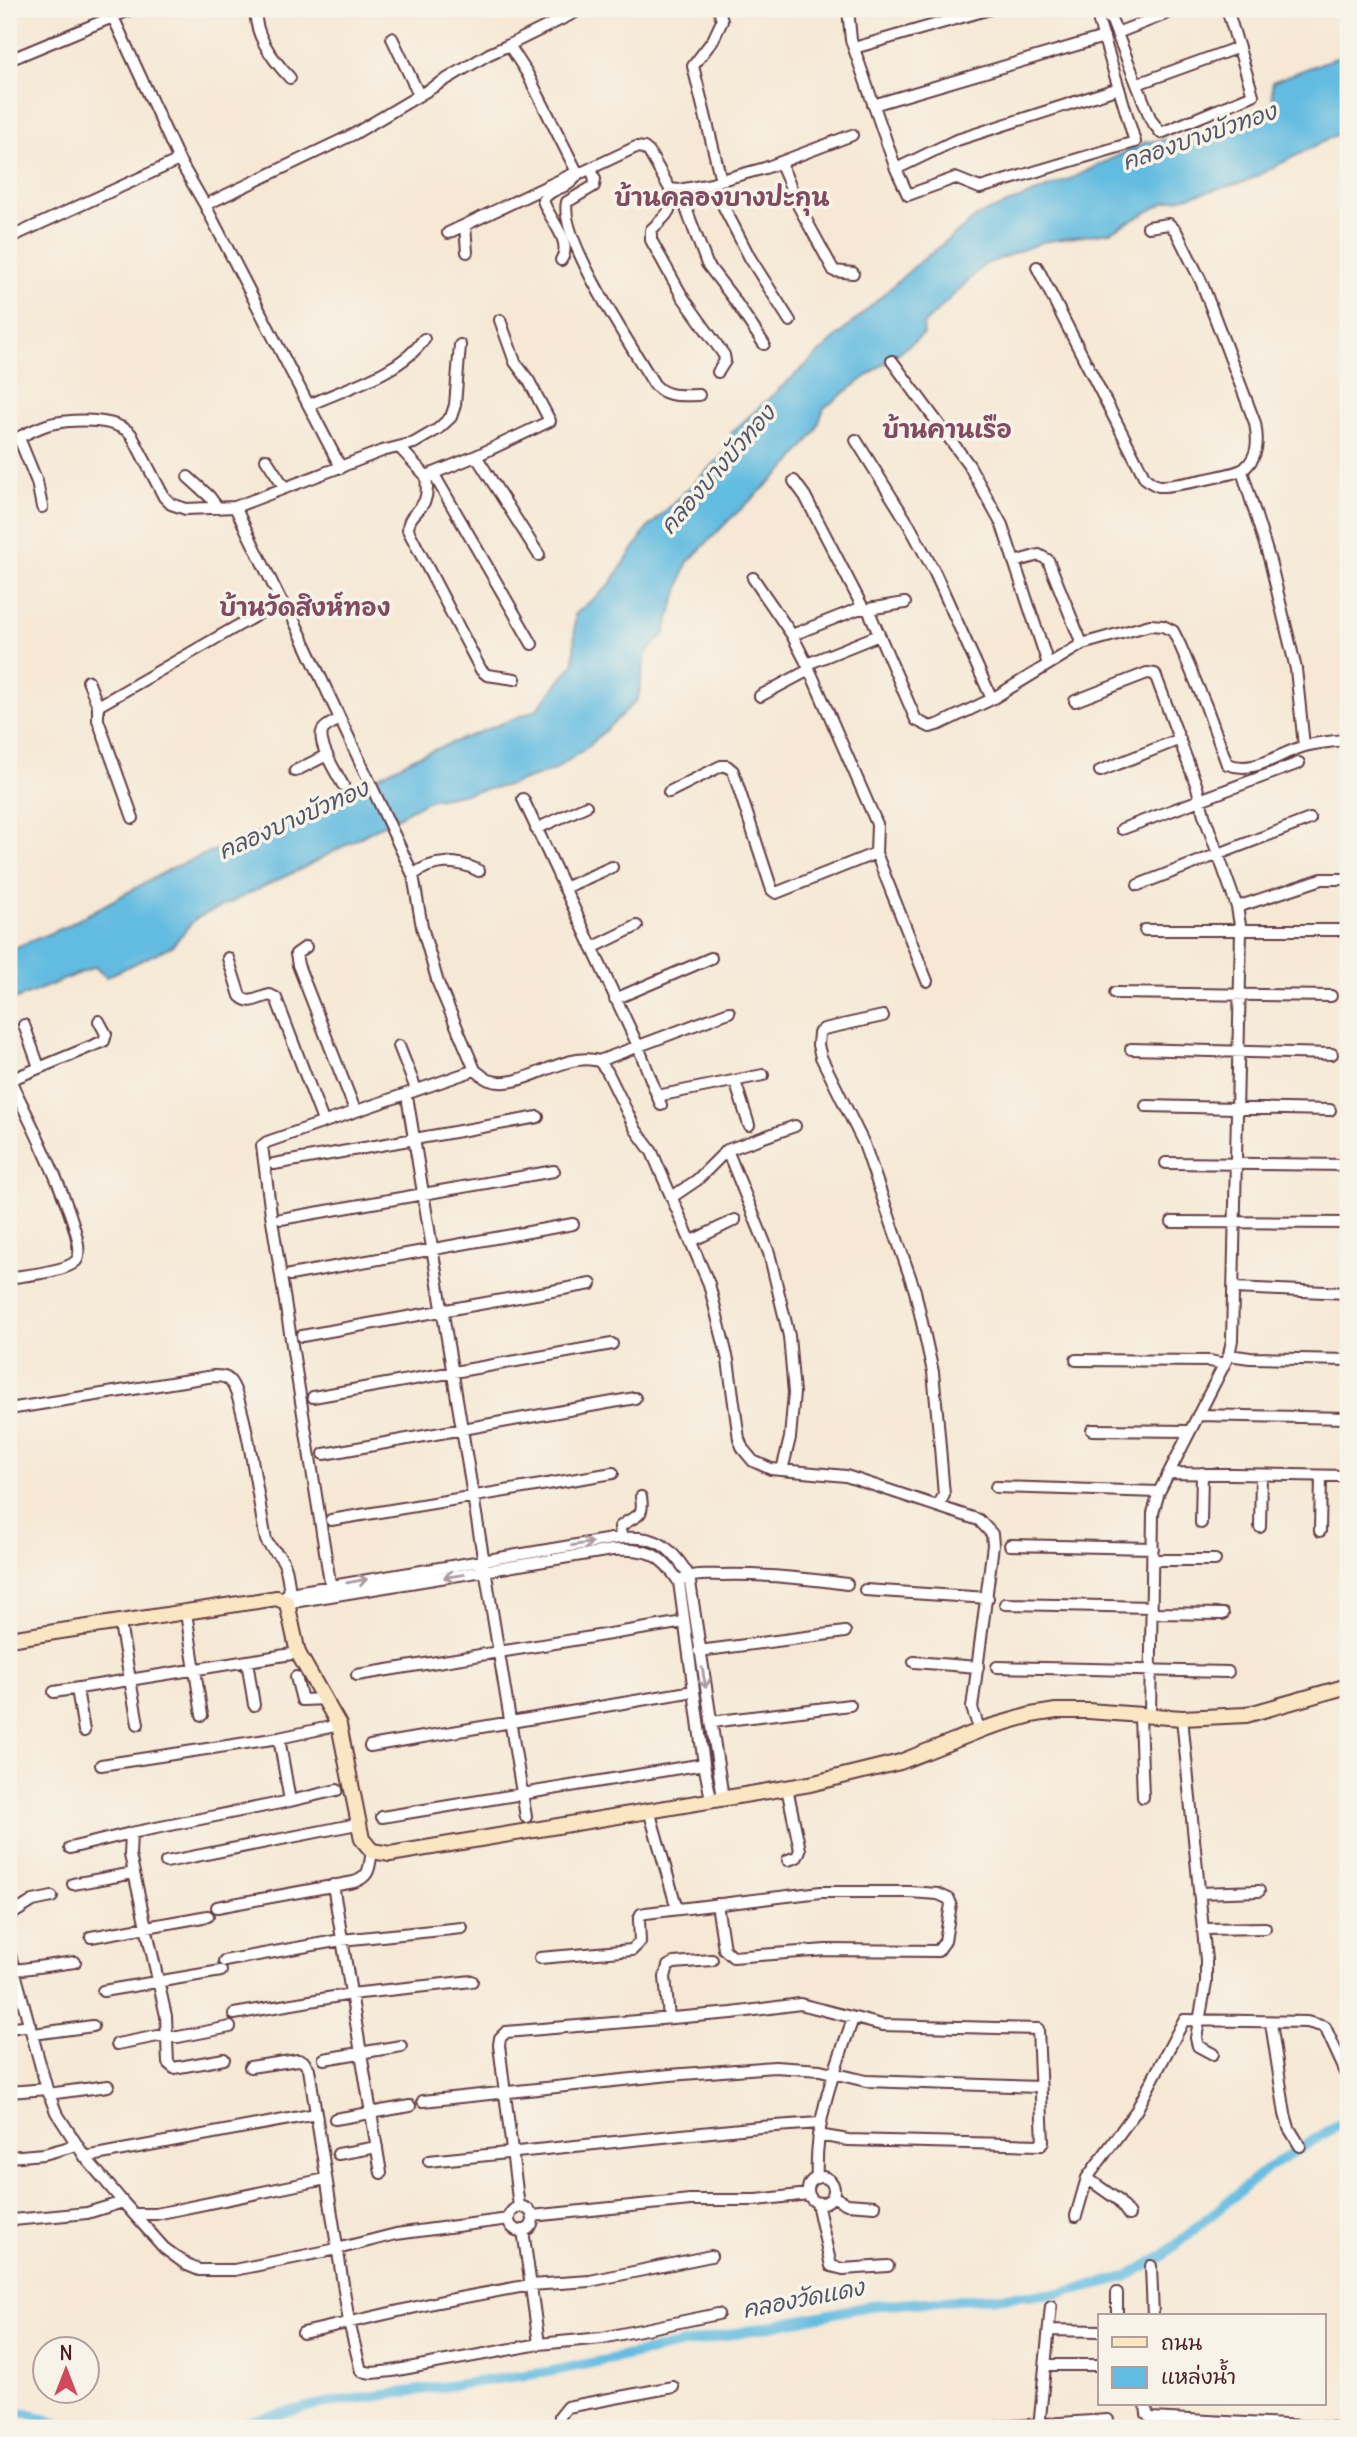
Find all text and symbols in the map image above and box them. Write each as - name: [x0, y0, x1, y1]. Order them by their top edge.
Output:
- water label: คลองบางบัวทอง: [1118, 95, 1282, 176]
- district label: บ้านคลองบางปะกุน: [614, 181, 830, 216]
- water label: คลองบางบัวทอง: [653, 397, 782, 539]
- district label: บ้านคานเรือ: [882, 413, 1012, 444]
- district label: บ้านวัดสิงห์ทอง: [219, 591, 391, 622]
- water label: คลองบางบัวทอง: [213, 772, 374, 865]
- one-way arrow: [570, 1537, 593, 1550]
- one-way arrow: [444, 1570, 466, 1583]
- one-way arrow: [345, 1574, 368, 1587]
- one-way arrow: [698, 1666, 711, 1689]
- water label: คลองวัดแดง: [740, 2272, 868, 2324]
- legend: [1098, 2314, 1326, 2406]
- text: ถนน: [1161, 2329, 1202, 2356]
- north arrow: [32, 2336, 102, 2406]
- text: N: [59, 2341, 73, 2365]
- text: แหล่งน้ำ: [1161, 2358, 1236, 2390]

